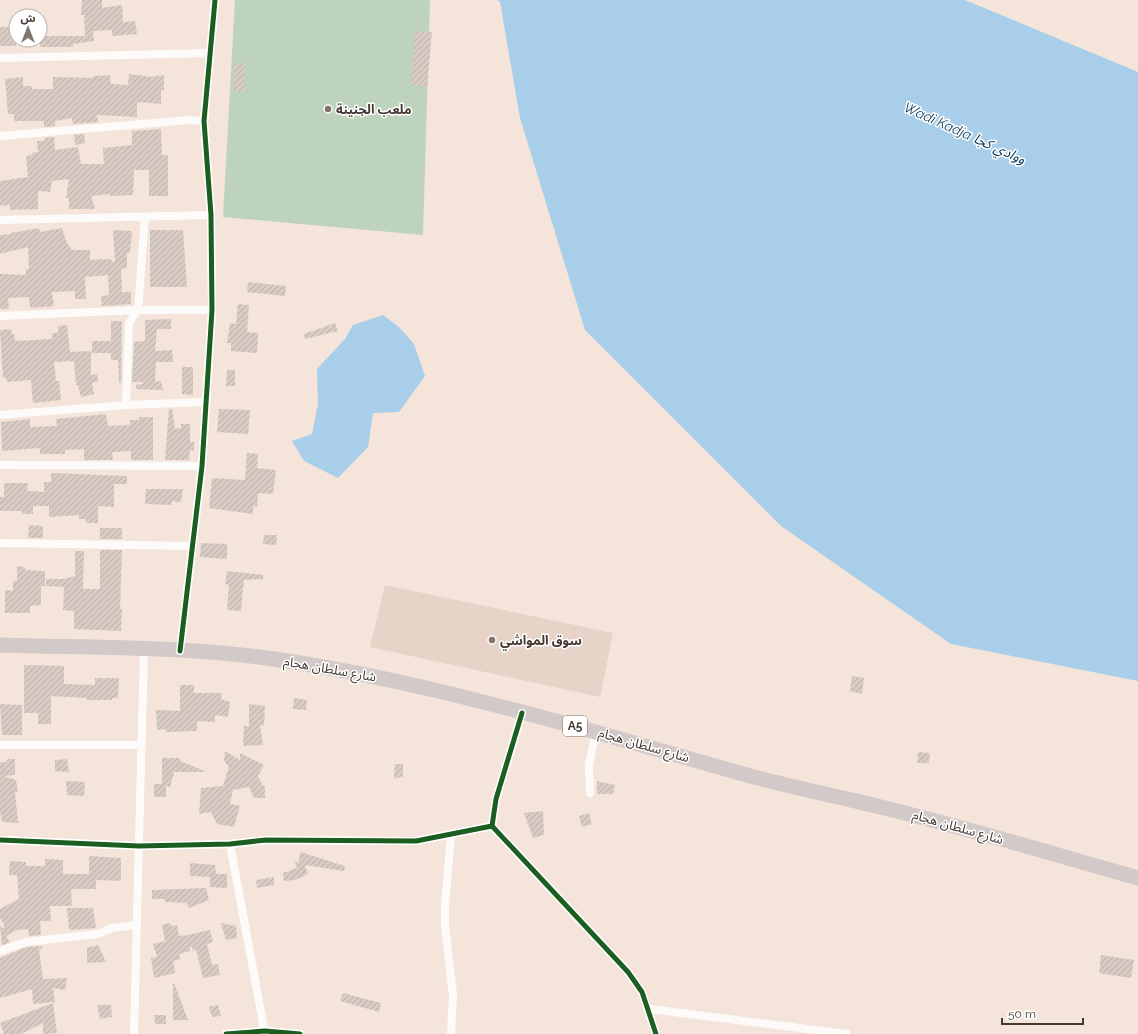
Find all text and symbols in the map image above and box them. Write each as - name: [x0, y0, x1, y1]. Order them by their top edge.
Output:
- north arrow: [8, 8, 48, 48]
- text: ش: [20, 12, 36, 25]
- water label: Wadi Kadja ووادي كجا: [900, 99, 1028, 170]
- place label: ملعب الجنينة: [336, 102, 412, 117]
- marker: ملعب الجنينة: [323, 104, 333, 114]
- place label: سوق المواشي: [500, 633, 582, 651]
- marker: سوق المواشي: [487, 635, 497, 645]
- street label: شارع سلطان هجام: [282, 653, 377, 687]
- road number: A5: [563, 716, 587, 736]
- street label: شارع سلطان هجام: [596, 725, 691, 768]
- street label: شارع سلطان هجام: [910, 807, 1005, 850]
- scale bar: [1002, 1000, 1083, 1026]
- text: 50 m: [1008, 1007, 1036, 1021]

